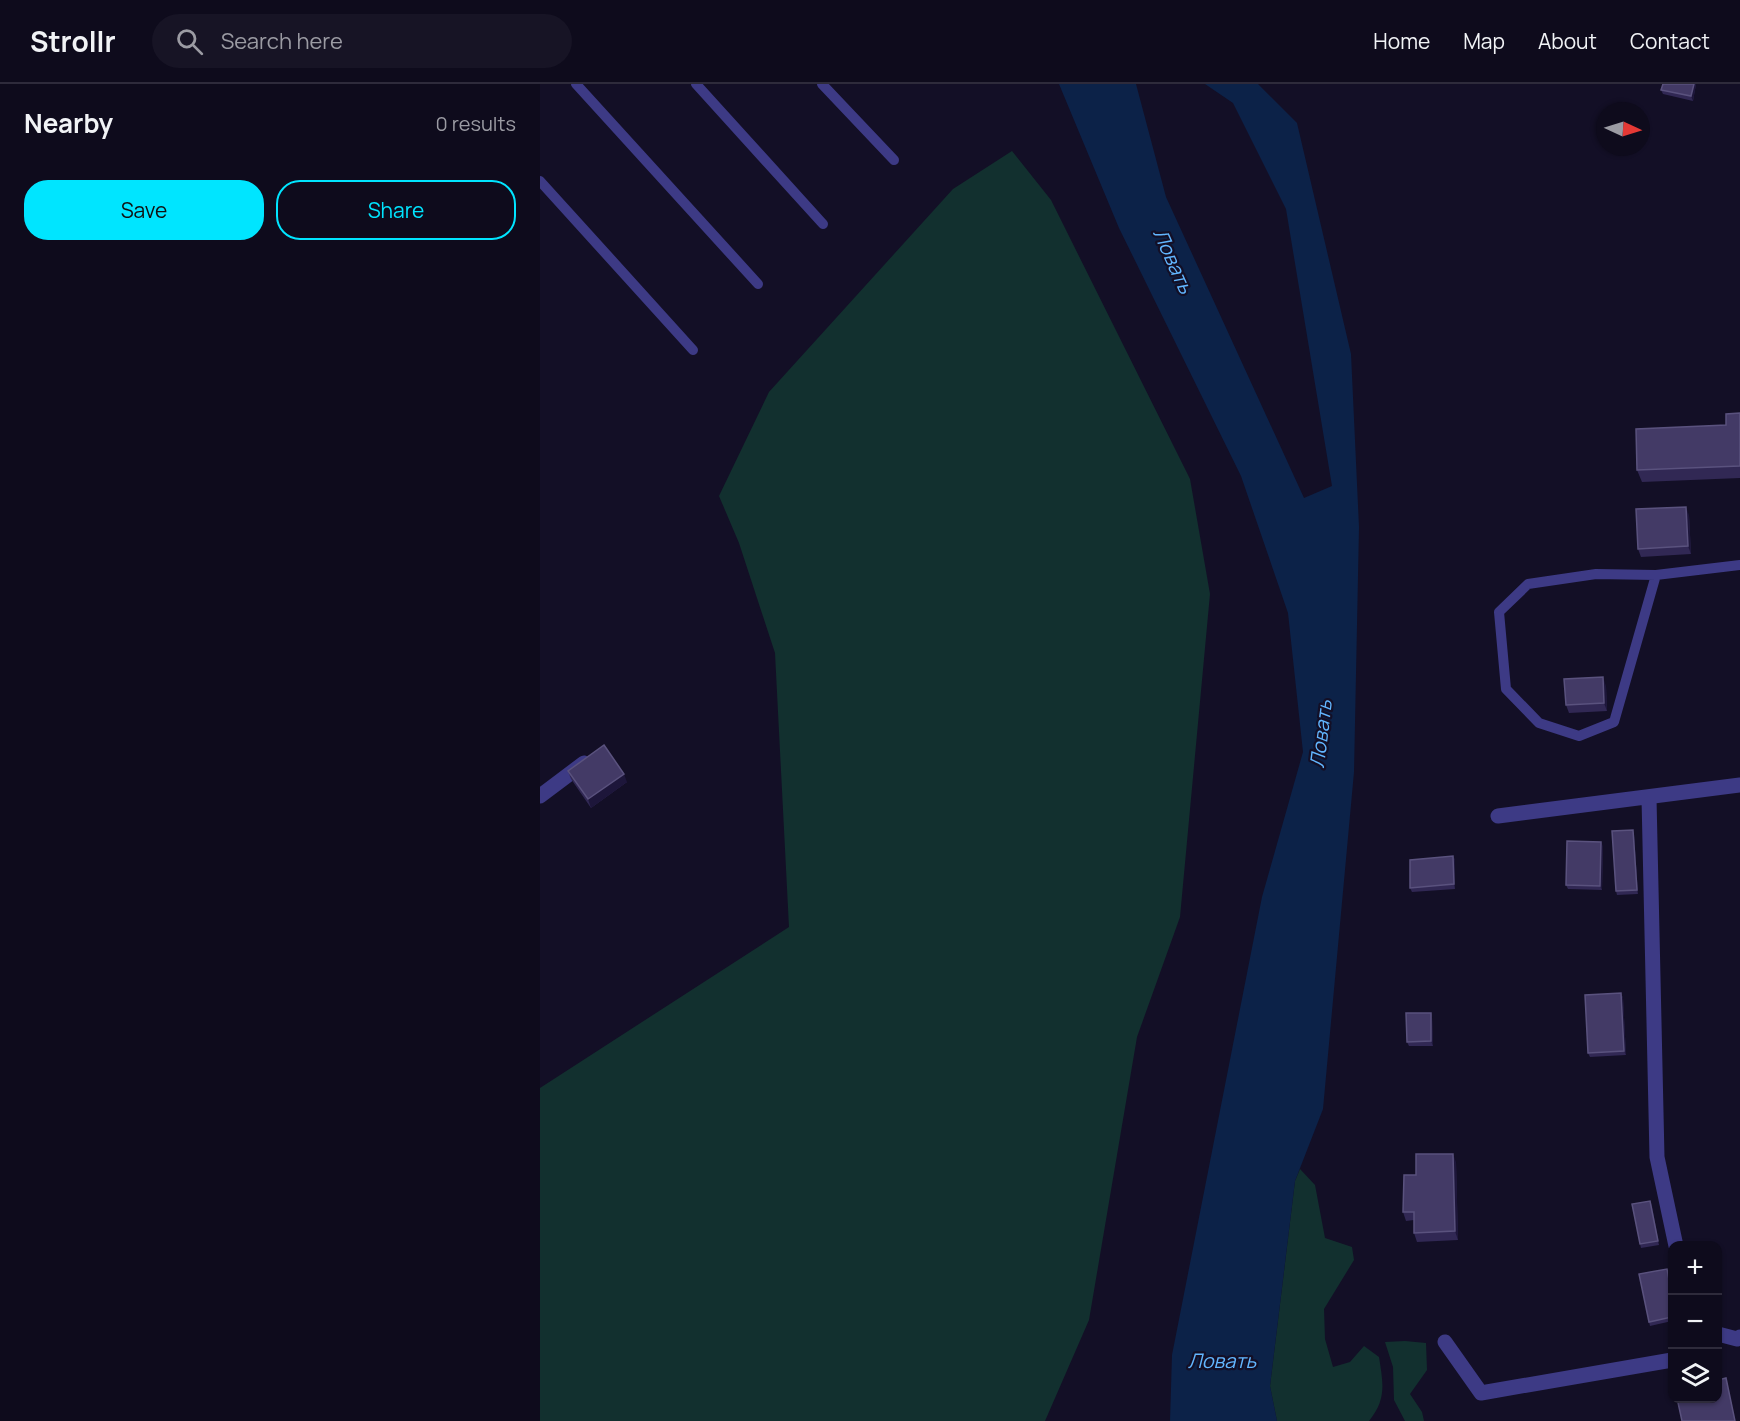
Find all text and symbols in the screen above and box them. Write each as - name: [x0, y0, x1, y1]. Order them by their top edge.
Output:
- search box: [152, 14, 572, 68]
- text: Strollr: [30, 22, 116, 60]
- icon: search: [173, 25, 206, 58]
- text: Search here: [221, 26, 343, 56]
- text: Home: [1373, 27, 1430, 55]
- text: Map: [1463, 27, 1505, 55]
- text: About: [1538, 27, 1597, 55]
- text: Contact: [1630, 27, 1710, 55]
- north arrow: [1596, 102, 1650, 156]
- text: Nearby: [24, 105, 113, 141]
- text: 0 results: [436, 110, 516, 137]
- button: Save: [24, 180, 264, 240]
- button: Share: [276, 180, 516, 240]
- water label: Ловать: [1147, 224, 1200, 298]
- water label: Ловать: [1303, 698, 1338, 770]
- map controls: [1668, 1241, 1722, 1403]
- button: +: [1668, 1241, 1722, 1295]
- button: −: [1668, 1295, 1722, 1349]
- water label: Ловать: [1188, 1347, 1257, 1374]
- button: layers: [1668, 1349, 1722, 1403]

